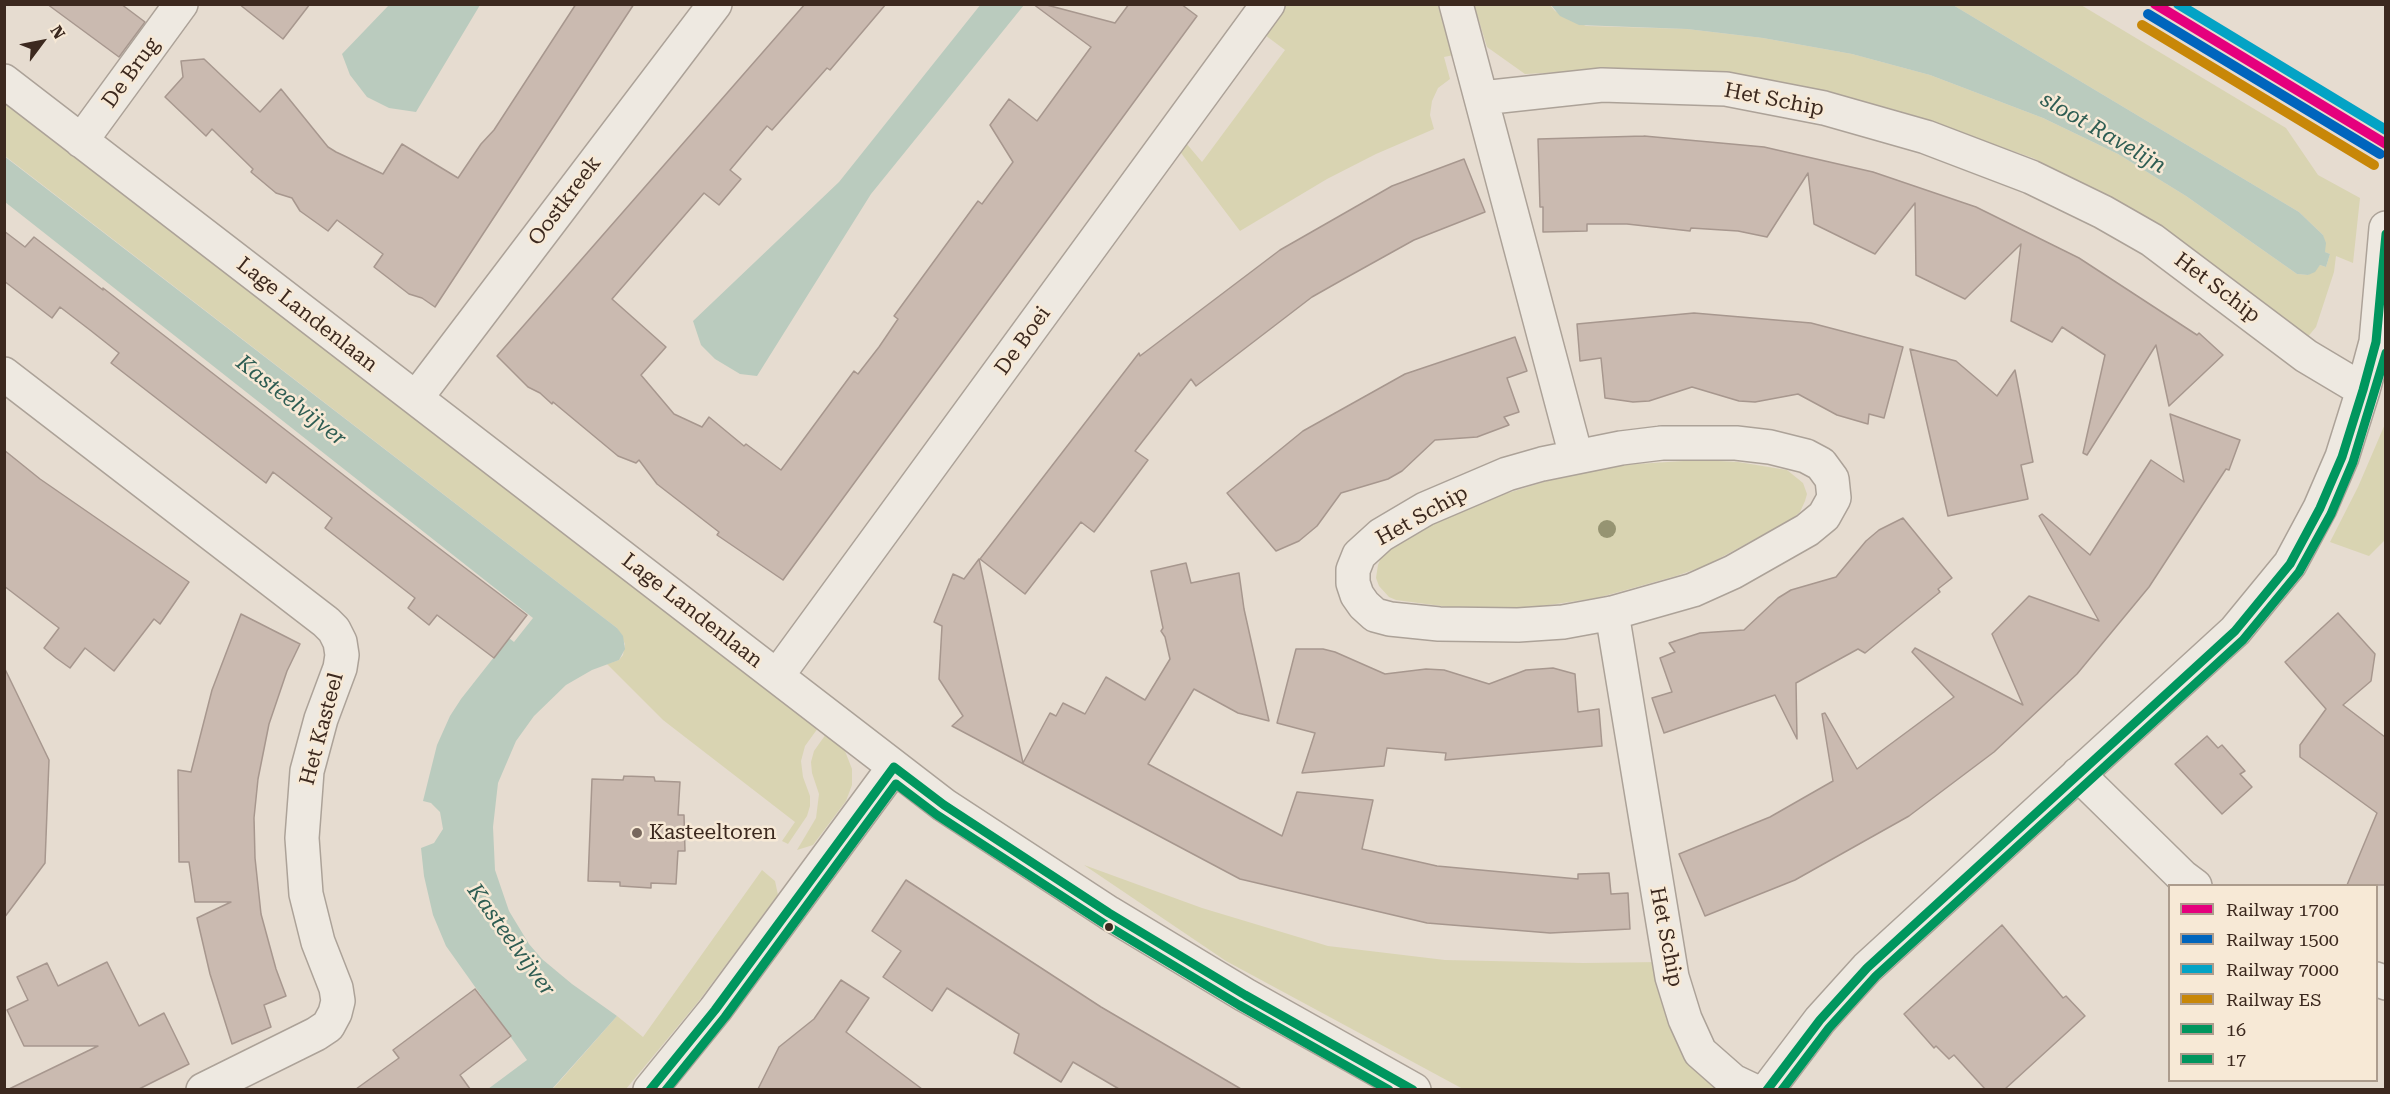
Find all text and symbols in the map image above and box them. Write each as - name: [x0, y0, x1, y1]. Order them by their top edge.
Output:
- north arrow: [12, 12, 72, 72]
- text: N: [46, 22, 69, 42]
- street label: De Brug: [97, 33, 165, 113]
- street label: Het Schip: [1722, 78, 1826, 122]
- water label: sloot Ravelijn: [2036, 86, 2170, 180]
- street label: Oostkreek: [523, 151, 607, 251]
- street label: Het Schip: [2169, 248, 2265, 328]
- street label: Lage Landenlaan: [232, 252, 382, 378]
- street label: De Boei: [990, 302, 1056, 380]
- water label: Kasteelvijver: [231, 350, 351, 452]
- street label: Het Schip: [1372, 480, 1472, 552]
- street label: Lage Landenlaan: [617, 548, 767, 674]
- street label: Het Kasteel: [295, 670, 349, 788]
- place label: Kasteeltoren: [649, 820, 776, 846]
- marker: Kasteeltoren: [630, 826, 644, 840]
- water label: Kasteelvijver: [461, 879, 561, 1001]
- legend: [2168, 884, 2378, 1082]
- street label: Het Schip: [1644, 885, 1688, 989]
- text: Railway 1700: [2226, 899, 2339, 920]
- unlabelled marker: [1103, 921, 1115, 933]
- text: Railway 1500: [2226, 929, 2339, 950]
- text: Railway 7000: [2226, 959, 2339, 980]
- text: Railway ES: [2226, 989, 2321, 1010]
- text: 16: [2226, 1019, 2246, 1040]
- text: 17: [2226, 1049, 2246, 1070]

